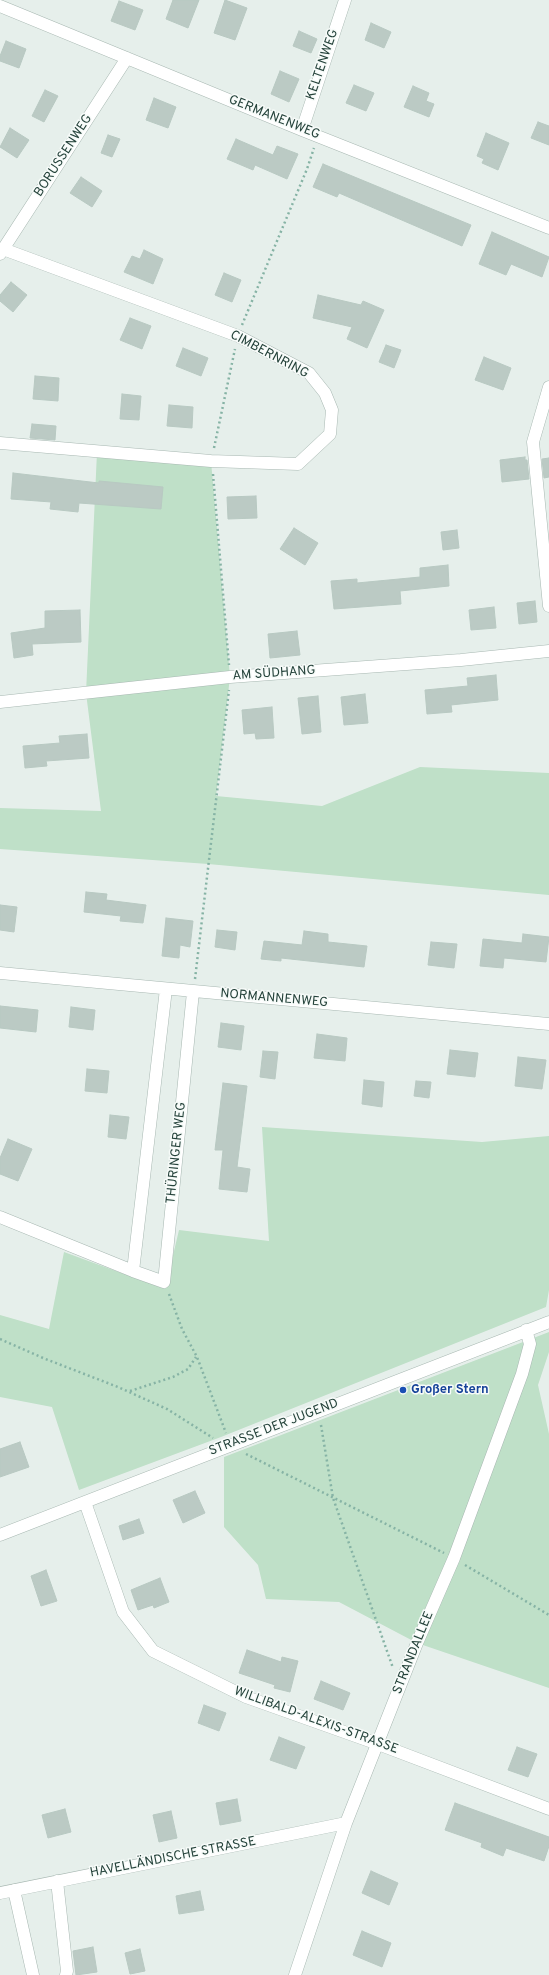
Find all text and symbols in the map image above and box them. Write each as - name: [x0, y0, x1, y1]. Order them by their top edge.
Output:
- street label: KELTENWEG: [304, 28, 342, 102]
- street label: GERMANENWEG: [226, 93, 322, 143]
- street label: BORUSSENWEG: [32, 112, 96, 200]
- street label: CIMBERNRING: [227, 328, 311, 382]
- street label: AM SÜDHANG: [232, 663, 316, 685]
- street label: NORMANNENWEG: [219, 987, 329, 1011]
- street label: THÜRINGER WEG: [164, 1101, 190, 1205]
- place label: Großer Stern: [411, 1382, 489, 1398]
- marker: Großer Stern: [398, 1385, 408, 1395]
- street label: STRASSE DER JUGEND: [207, 1396, 341, 1460]
- street label: STRANDALLEE: [390, 1609, 438, 1697]
- street label: WILLIBALD-ALEXIS-STRASSE: [232, 1684, 400, 1758]
- street label: HAVELLÄNDISCHE STRASSE: [89, 1834, 257, 1882]

